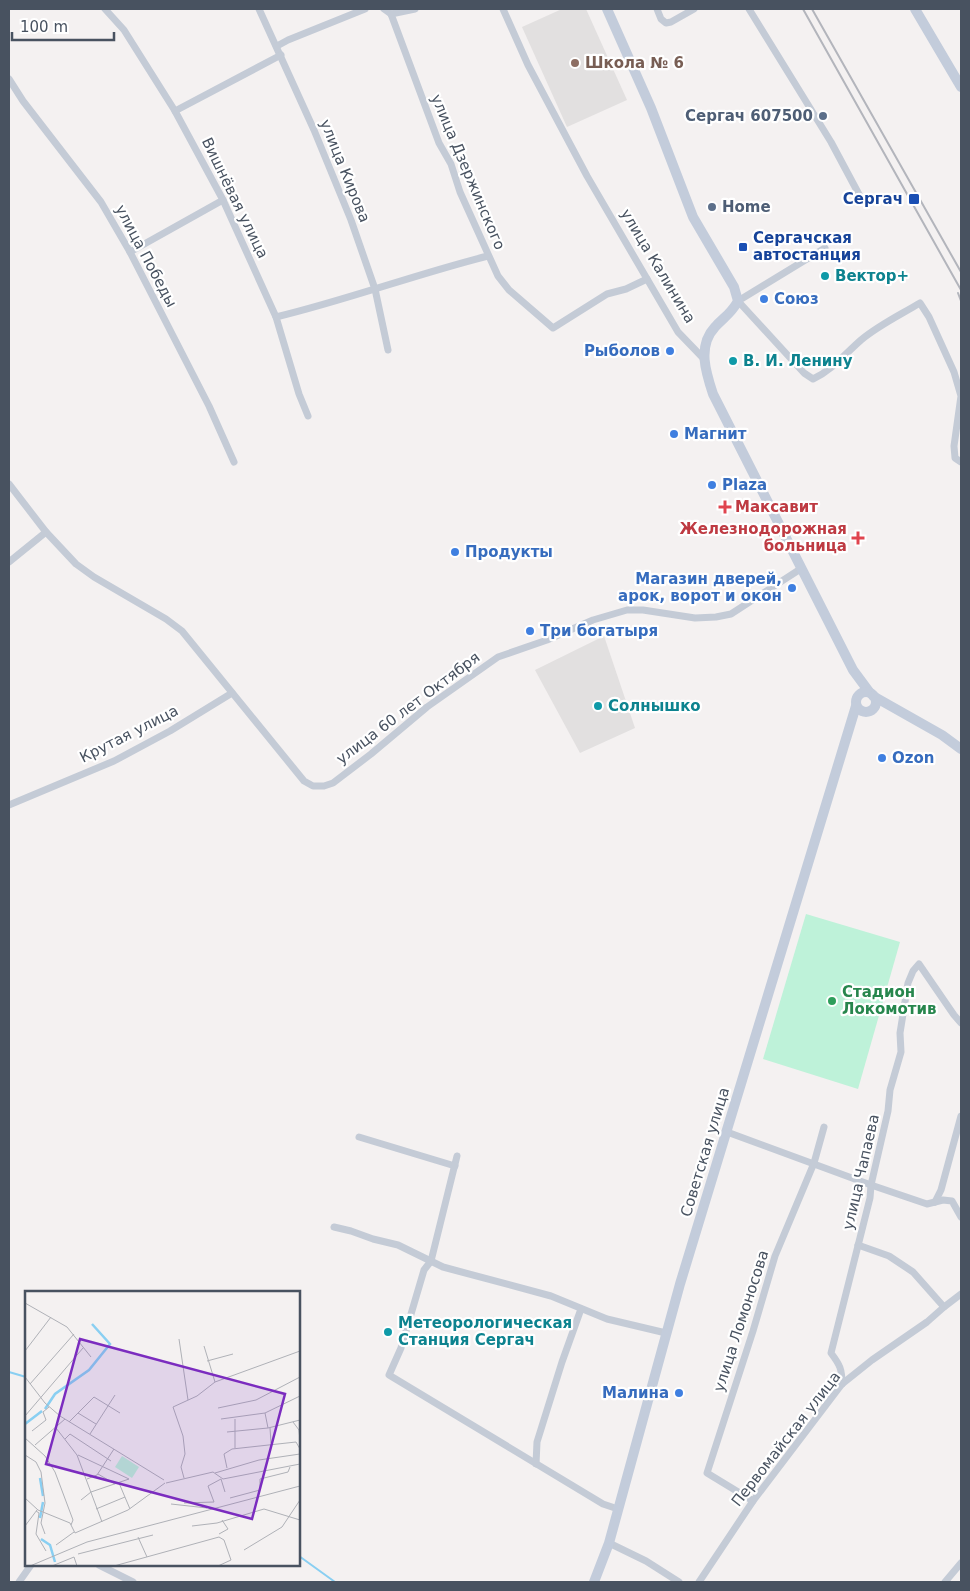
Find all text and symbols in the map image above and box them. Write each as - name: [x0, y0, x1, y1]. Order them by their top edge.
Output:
- scale bar: [12, 10, 115, 42]
- text: 100 m: [20, 18, 68, 36]
- place label: Школа № 6: [585, 54, 684, 72]
- marker: Школа № 6: [569, 57, 581, 69]
- street label: улица Дзержинского: [427, 91, 509, 253]
- place label: Сергач 607500: [685, 107, 813, 125]
- marker: Сергач 607500: [817, 110, 829, 122]
- street label: улица Кирова: [316, 117, 374, 225]
- street label: Вишнёвая улица: [198, 135, 272, 261]
- place label: Сергач: [843, 190, 903, 208]
- marker: Сергач: [907, 192, 921, 206]
- place label: Home: [722, 198, 771, 216]
- marker: Home: [706, 201, 718, 213]
- street label: улица Победы: [111, 202, 181, 310]
- street label: улица Калинина: [617, 206, 699, 326]
- place label: Сергачская автостанция: [753, 229, 861, 264]
- marker: Сергачская автостанция: [737, 241, 749, 253]
- place label: Вектор+: [835, 267, 909, 285]
- marker: Вектор+: [819, 270, 831, 282]
- place label: Союз: [774, 290, 819, 308]
- marker: Союз: [758, 293, 770, 305]
- place label: Рыболов: [584, 342, 660, 360]
- marker: Рыболов: [664, 345, 676, 357]
- place label: В. И. Ленину: [743, 352, 853, 370]
- marker: В. И. Ленину: [727, 355, 739, 367]
- place label: Магнит: [684, 425, 747, 443]
- marker: Магнит: [668, 428, 680, 440]
- place label: Plaza: [722, 476, 767, 494]
- marker: Plaza: [706, 479, 718, 491]
- place label: Максавит: [735, 498, 818, 516]
- marker: Максавит: [719, 501, 731, 513]
- place label: Железнодорожная больница: [679, 520, 847, 555]
- marker: Железнодорожная больница: [851, 531, 865, 545]
- place label: Продукты: [465, 543, 553, 561]
- marker: Продукты: [449, 546, 461, 558]
- place label: Магазин дверей, арок, ворот и окон: [618, 570, 782, 605]
- marker: Магазин дверей, арок, ворот и окон: [786, 582, 798, 594]
- place label: Три богатыря: [540, 622, 658, 640]
- marker: Три богатыря: [524, 625, 536, 637]
- street label: улица 60 лет Октября: [333, 648, 483, 768]
- place label: Солнышко: [608, 697, 701, 715]
- marker: Солнышко: [592, 700, 604, 712]
- street label: Крутая улица: [77, 701, 181, 767]
- place label: Ozon: [892, 749, 934, 767]
- marker: Ozon: [876, 752, 888, 764]
- place label: Стадион Локомотив: [842, 983, 937, 1018]
- marker: Стадион Локомотив: [826, 995, 838, 1007]
- street label: Советская улица: [677, 1085, 733, 1219]
- street label: улица Чапаева: [839, 1112, 883, 1232]
- street label: улица Ломоносова: [710, 1248, 772, 1394]
- inset map: [25, 1291, 300, 1566]
- place label: Метеорологическая Станция Сергач: [398, 1314, 572, 1349]
- marker: Метеорологическая Станция Сергач: [382, 1326, 394, 1338]
- street label: Первомайская улица: [728, 1368, 844, 1510]
- place label: Малина: [602, 1384, 669, 1402]
- marker: Малина: [673, 1387, 685, 1399]

